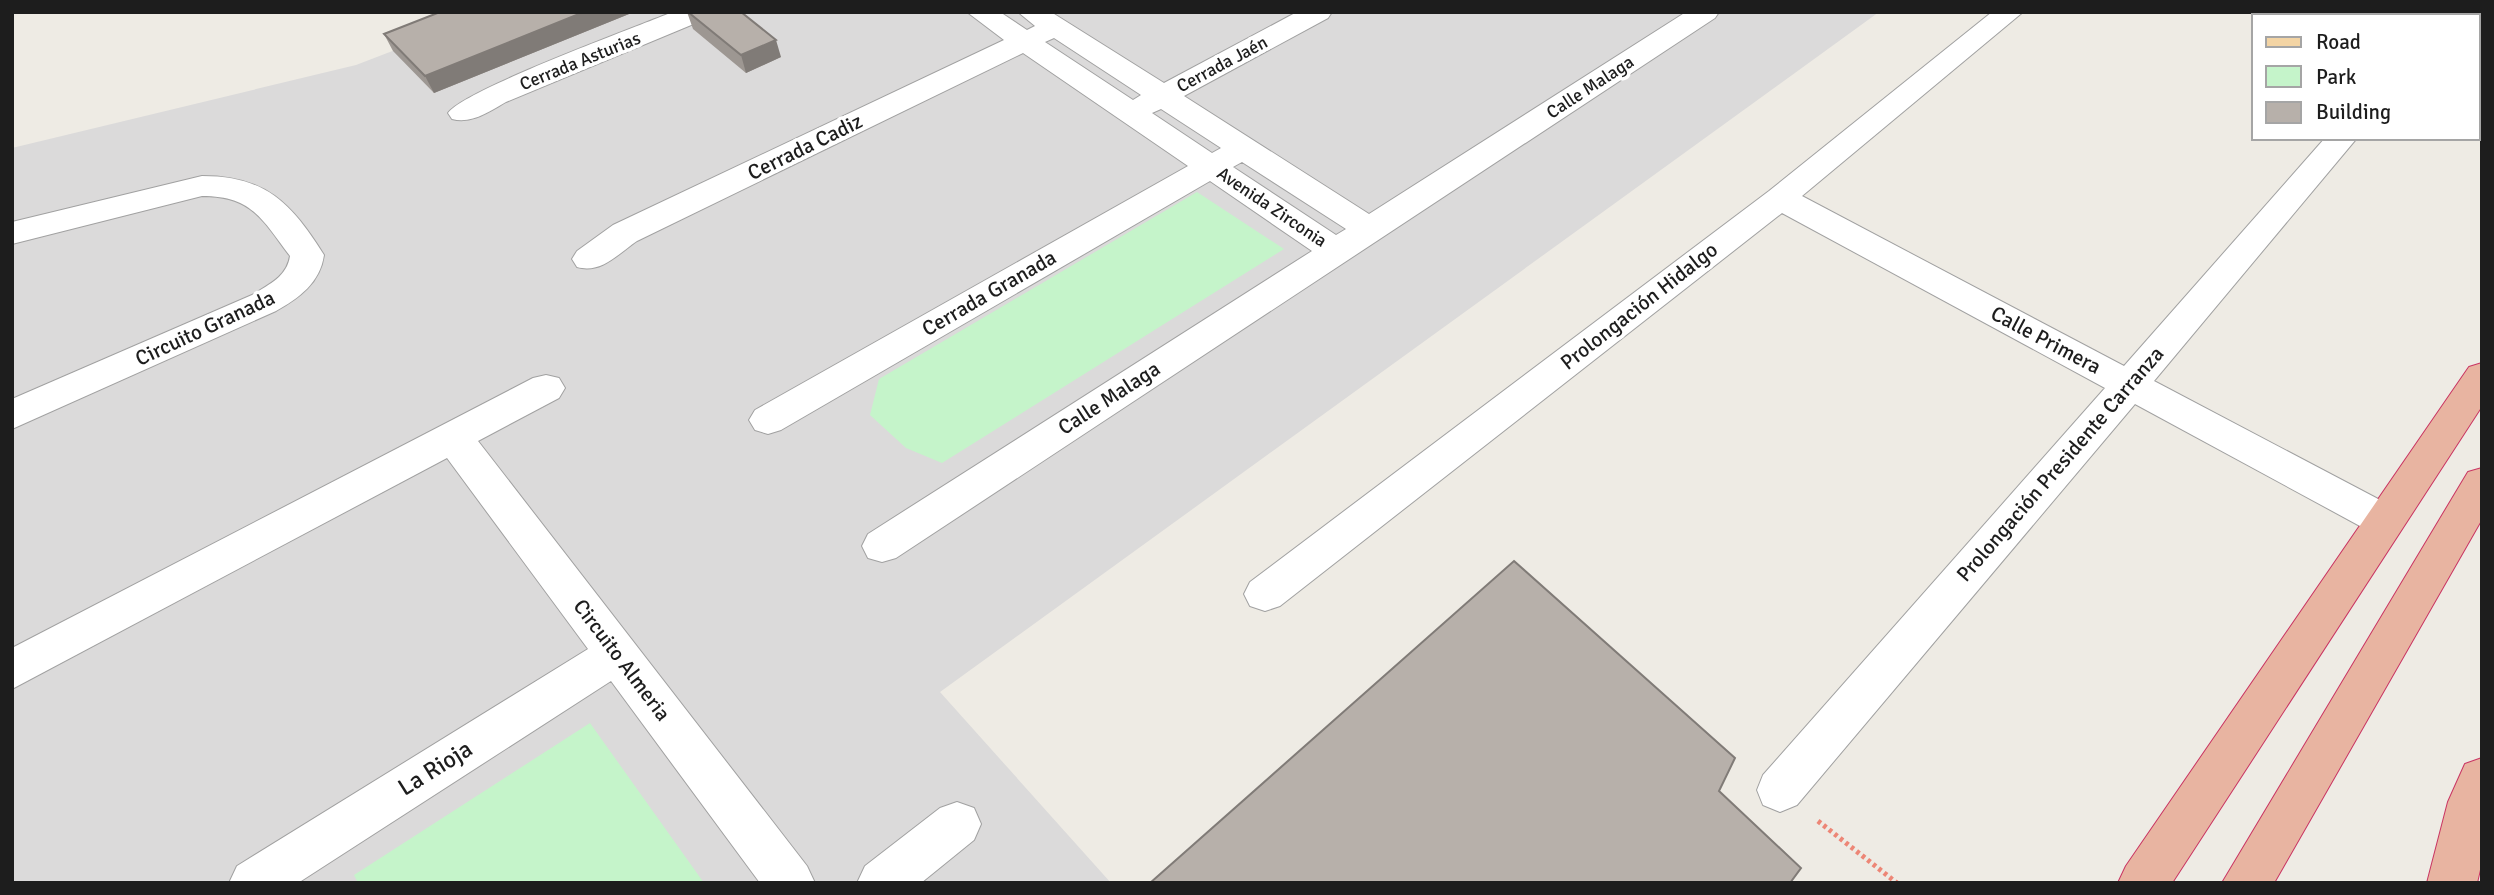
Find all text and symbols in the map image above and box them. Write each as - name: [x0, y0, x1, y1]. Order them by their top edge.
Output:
- legend: [2252, 14, 2480, 140]
- street label: Cerrada Asturias: [516, 27, 644, 95]
- text: Road: [2316, 29, 2361, 55]
- street label: Cerrada Jaén: [1173, 31, 1271, 97]
- street label: Calle Malaga: [1542, 51, 1638, 123]
- text: Park: [2316, 64, 2357, 90]
- text: Building: [2316, 99, 2391, 125]
- street label: Cerrada Cadiz: [743, 108, 867, 186]
- street label: Avenida Zirconia: [1213, 162, 1331, 252]
- street label: Prolongación Hidalgo: [1555, 237, 1723, 375]
- street label: Cerrada Granada: [917, 244, 1061, 342]
- street label: Circuito Granada: [131, 284, 279, 372]
- street label: Calle Primera: [1986, 300, 2106, 380]
- street label: Prolongación Presidente Carranza: [1951, 341, 2169, 587]
- street label: Calle Malaga: [1053, 355, 1165, 441]
- street label: Circuito Almeria: [568, 594, 676, 726]
- street label: La Rioja: [392, 734, 478, 802]

